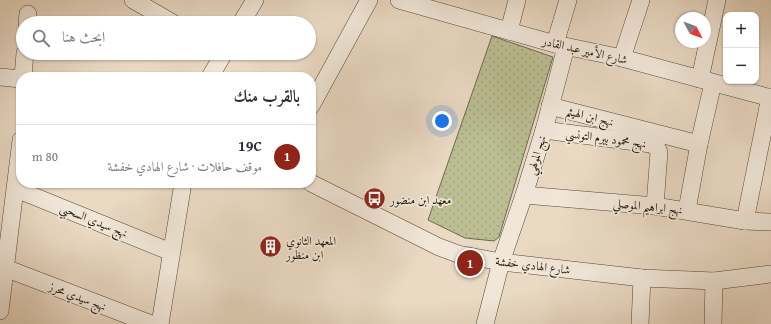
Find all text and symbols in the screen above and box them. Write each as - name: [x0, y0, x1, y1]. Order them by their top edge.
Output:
- north arrow: [675, 12, 711, 48]
- map controls: [723, 12, 759, 84]
- button: +: [723, 12, 759, 48]
- search box: [16, 16, 316, 60]
- text: ابحث هنا: [62, 26, 105, 47]
- icon: search: [30, 27, 52, 49]
- street label: شارع الأمير عبد القادر: [539, 32, 629, 71]
- button: −: [723, 48, 759, 84]
- text: بالقرب منك: [233, 83, 300, 108]
- street label: نهج ابن الهيثم: [563, 102, 616, 134]
- your location: [432, 111, 452, 131]
- street label: نهج محمود بيرم التونسي: [564, 124, 647, 155]
- street label: نهج المولهي: [522, 133, 554, 178]
- text: 19C: [238, 135, 262, 156]
- text: 80 m: [32, 147, 58, 166]
- text: 1: [284, 147, 290, 166]
- text: موقف حافلات · شارع الهادي خفشة: [107, 157, 262, 176]
- bus stop icon: معهد ابن منضور: [361, 186, 387, 212]
- place label: معهد ابن منضور: [389, 191, 451, 208]
- street label: نهج ابراهيم الموصلي: [612, 194, 684, 222]
- street label: نهج سيدي السحبي: [56, 199, 130, 245]
- place label: المعهد الثانوي ابن منظور: [285, 232, 337, 263]
- building icon: المعهد الثانوي ابن منظور: [257, 234, 283, 260]
- pin: 1: [457, 248, 483, 278]
- street label: شارع الهادي خفشة: [494, 252, 572, 281]
- street label: نهج سيدي محرز: [45, 277, 109, 317]

